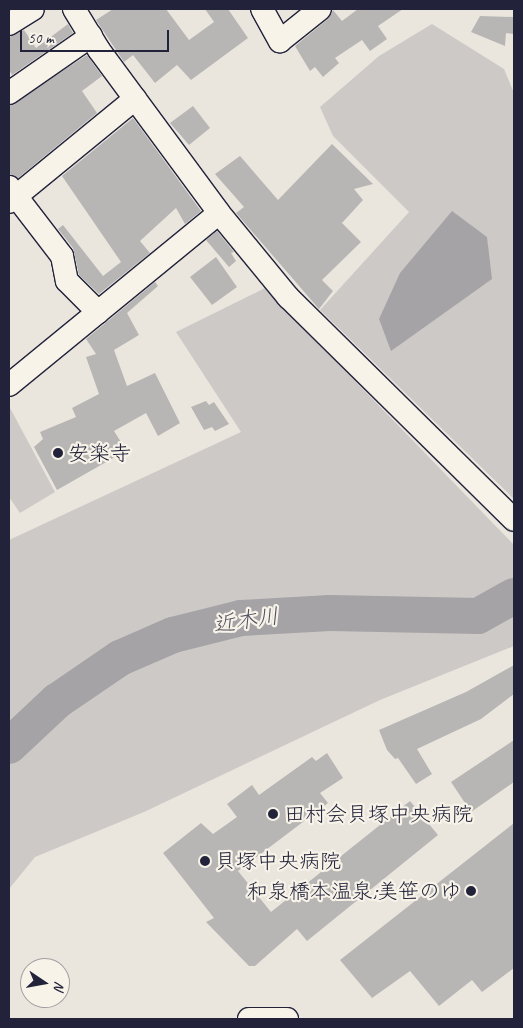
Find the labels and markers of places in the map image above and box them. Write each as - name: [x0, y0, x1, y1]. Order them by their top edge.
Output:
- place label: 安楽寺: [68, 440, 131, 466]
- marker: 安楽寺: [52, 447, 64, 459]
- place label: 田村会貝塚中央病院: [284, 801, 473, 827]
- marker: 田村会貝塚中央病院: [266, 807, 280, 821]
- place label: 貝塚中央病院: [215, 848, 341, 874]
- marker: 貝塚中央病院: [199, 855, 211, 867]
- place label: 和泉橋本温泉;美笹のゆ: [247, 878, 461, 904]
- marker: 和泉橋本温泉;美笹のゆ: [465, 885, 477, 897]

